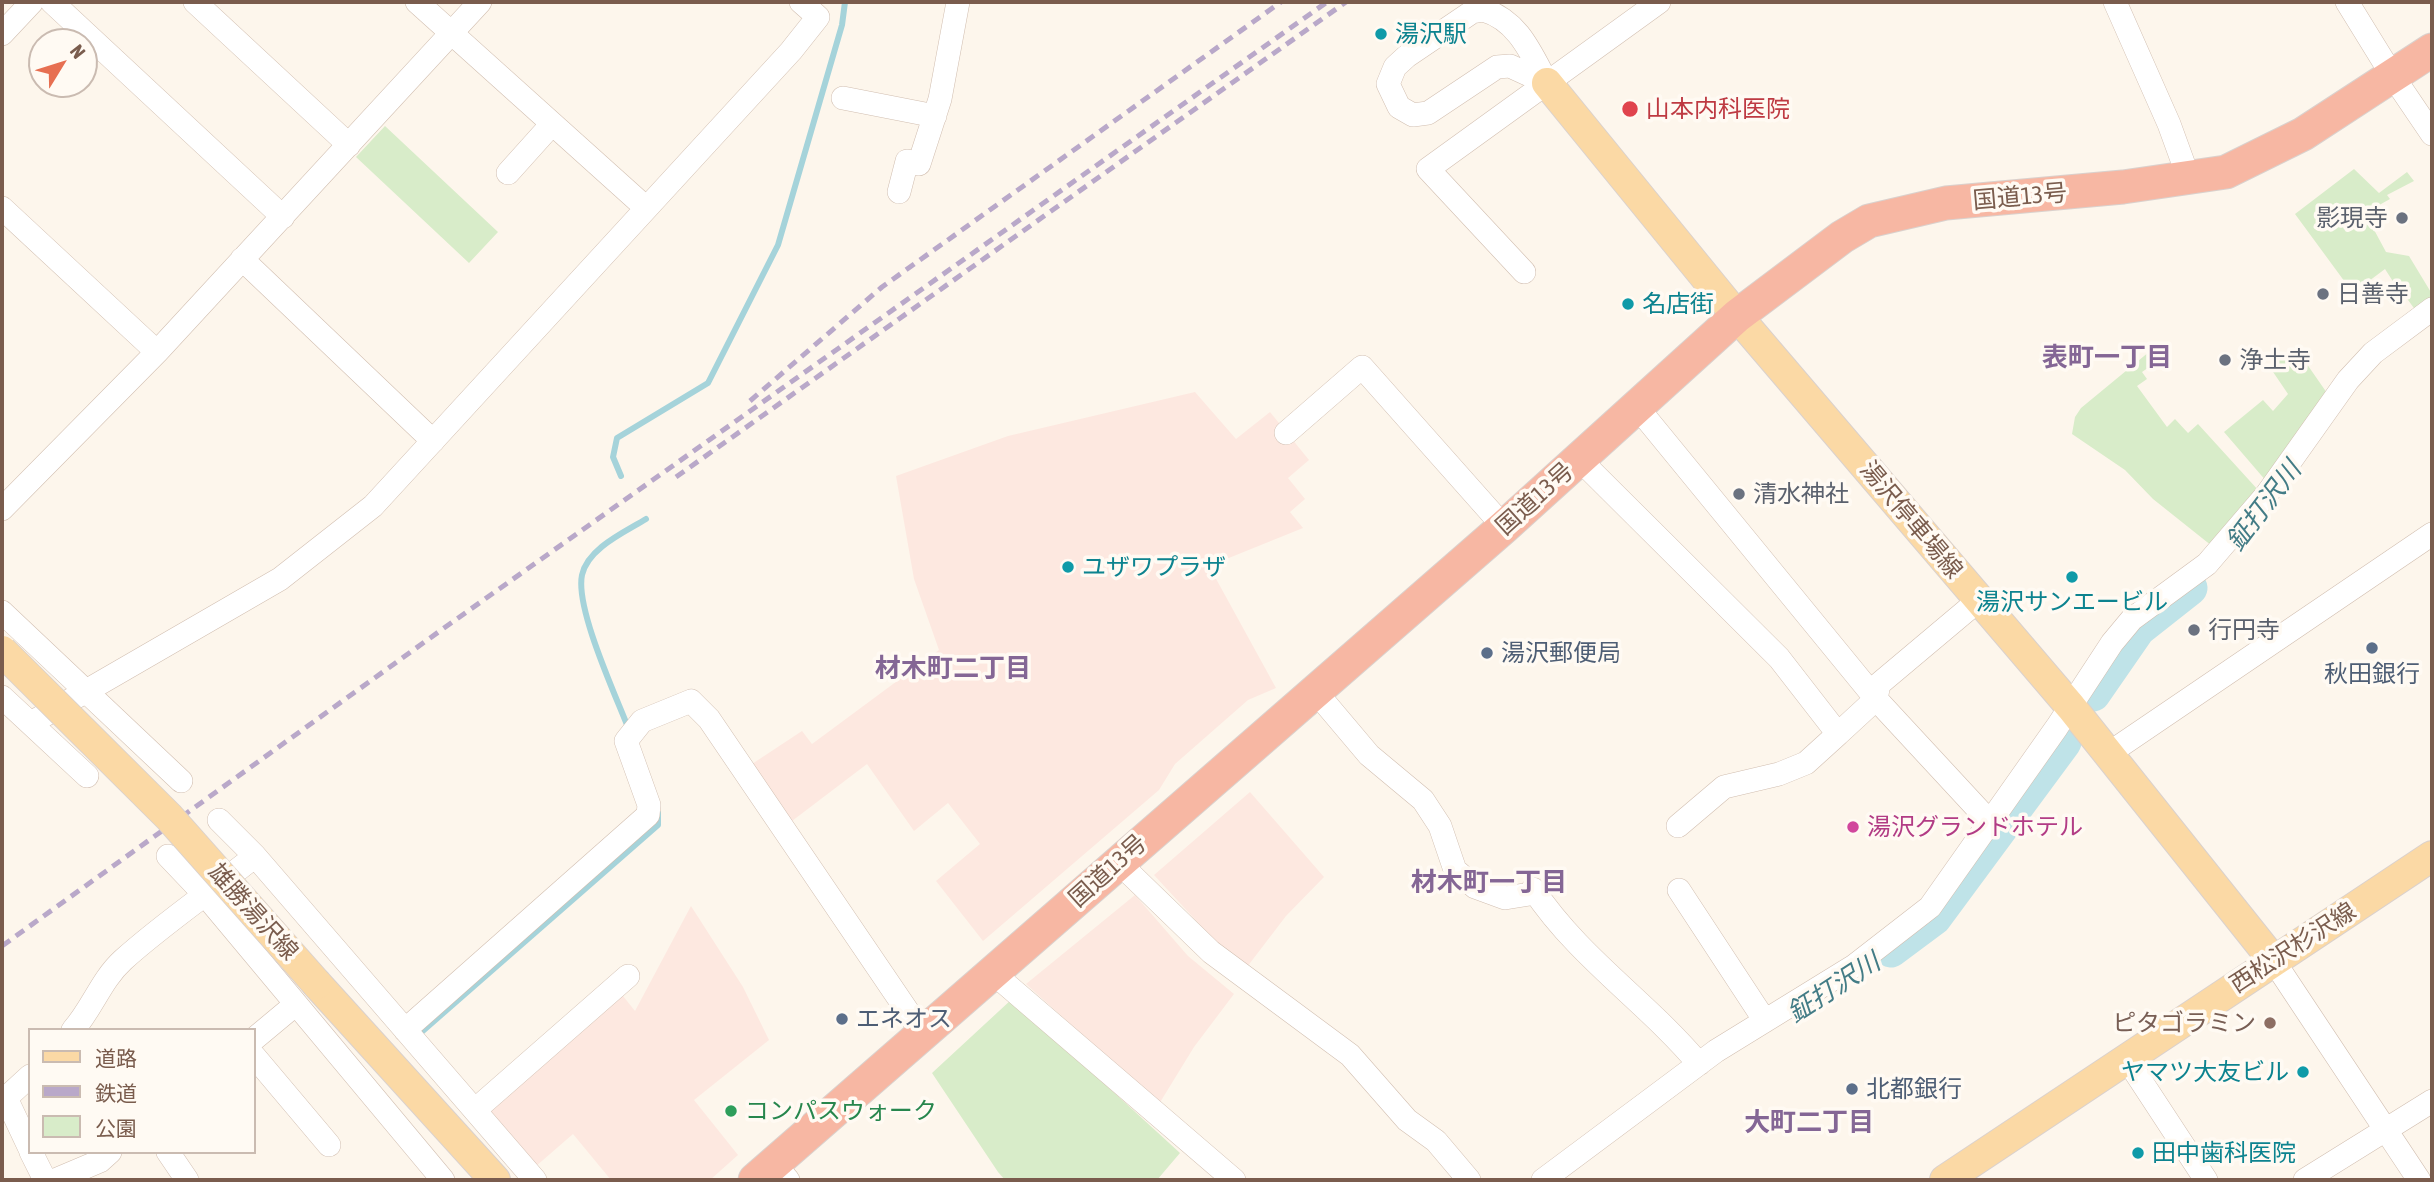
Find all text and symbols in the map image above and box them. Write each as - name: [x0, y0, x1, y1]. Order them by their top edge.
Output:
- place label: 湯沢駅: [1395, 20, 1467, 48]
- marker: 湯沢駅: [1373, 26, 1389, 42]
- north arrow: [28, 28, 98, 98]
- text: N: [66, 40, 90, 62]
- place label: 山本内科医院: [1646, 95, 1790, 123]
- marker: 山本内科医院: [1620, 99, 1640, 119]
- street label: 国道13号: [1972, 179, 2068, 215]
- place label: 影現寺: [2316, 204, 2388, 232]
- marker: 影現寺: [2394, 210, 2410, 226]
- place label: 日善寺: [2337, 280, 2409, 308]
- marker: 日善寺: [2315, 286, 2331, 302]
- place label: 名店街: [1642, 290, 1714, 318]
- marker: 名店街: [1620, 296, 1636, 312]
- district label: 表町一丁目: [2042, 342, 2172, 374]
- place label: 浄土寺: [2239, 346, 2311, 374]
- marker: 浄土寺: [2217, 352, 2233, 368]
- water label: 鉦打沢川: [2220, 455, 2308, 557]
- street label: 湯沢停車場線: [1854, 456, 1968, 584]
- street label: 国道13号: [1490, 457, 1580, 541]
- place label: 清水神社: [1753, 480, 1849, 508]
- marker: 清水神社: [1731, 486, 1747, 502]
- place label: ユザワプラザ: [1082, 553, 1226, 581]
- marker: ユザワプラザ: [1060, 559, 1076, 575]
- marker: 湯沢サンエービル: [2064, 569, 2080, 585]
- place label: 湯沢サンエービル: [1976, 588, 2168, 616]
- place label: 行円寺: [2208, 616, 2280, 644]
- marker: 行円寺: [2186, 622, 2202, 638]
- place label: 湯沢郵便局: [1501, 639, 1621, 667]
- marker: 秋田銀行: [2364, 640, 2380, 656]
- marker: 湯沢郵便局: [1479, 645, 1495, 661]
- district label: 材木町二丁目: [875, 653, 1031, 685]
- place label: 秋田銀行: [2324, 660, 2420, 688]
- place label: 湯沢グランドホテル: [1867, 813, 2083, 841]
- marker: 湯沢グランドホテル: [1845, 819, 1861, 835]
- street label: 国道13号: [1063, 829, 1153, 913]
- street label: 雄勝湯沢線: [202, 858, 304, 966]
- district label: 材木町一丁目: [1411, 867, 1567, 899]
- street label: 西松沢杉沢線: [2225, 897, 2361, 999]
- water label: 鉦打沢川: [1782, 947, 1886, 1029]
- place label: エネオス: [856, 1005, 952, 1033]
- place label: ピタゴラミン: [2112, 1009, 2256, 1037]
- marker: エネオス: [834, 1011, 850, 1027]
- marker: ピタゴラミン: [2262, 1015, 2278, 1031]
- legend: [28, 1028, 256, 1154]
- text: 道路: [95, 1046, 137, 1070]
- place label: ヤマツ大友ビル: [2121, 1058, 2289, 1086]
- marker: ヤマツ大友ビル: [2295, 1064, 2311, 1080]
- place label: 北都銀行: [1866, 1075, 1962, 1103]
- text: 鉄道: [95, 1081, 137, 1105]
- marker: 北都銀行: [1844, 1081, 1860, 1097]
- place label: コンパスウォーク: [745, 1097, 937, 1125]
- marker: コンパスウォーク: [723, 1103, 739, 1119]
- district label: 大町二丁目: [1744, 1107, 1874, 1139]
- text: 公園: [95, 1116, 137, 1140]
- place label: 田中歯科医院: [2152, 1139, 2296, 1167]
- marker: 田中歯科医院: [2130, 1145, 2146, 1161]

